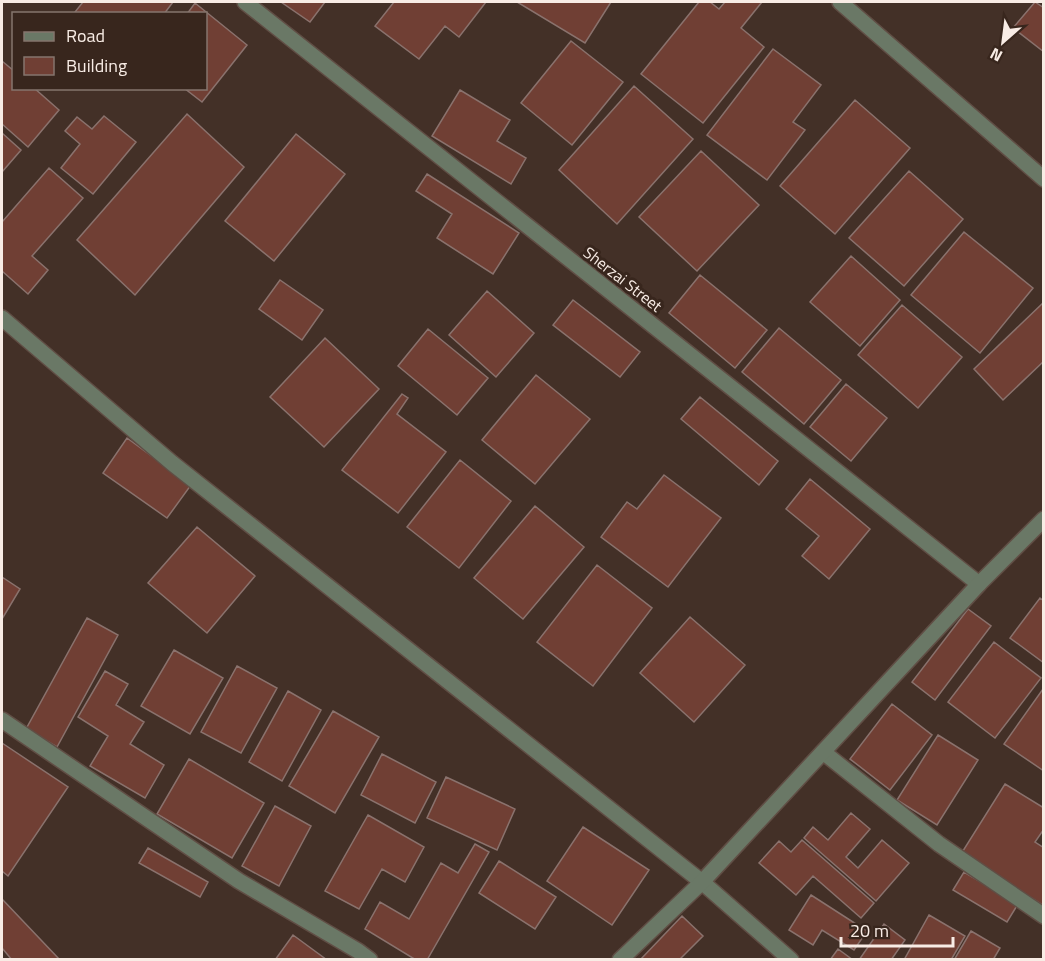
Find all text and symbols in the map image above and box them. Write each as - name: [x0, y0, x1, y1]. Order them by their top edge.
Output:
- legend: [12, 12, 207, 90]
- north arrow: [973, 12, 1033, 72]
- text: Road: [66, 22, 105, 49]
- text: N: [985, 42, 1006, 68]
- text: Building: [66, 52, 127, 79]
- street label: Sherzai Street: [578, 240, 668, 318]
- scale bar: [841, 910, 954, 948]
- text: 20 m: [850, 917, 889, 944]

